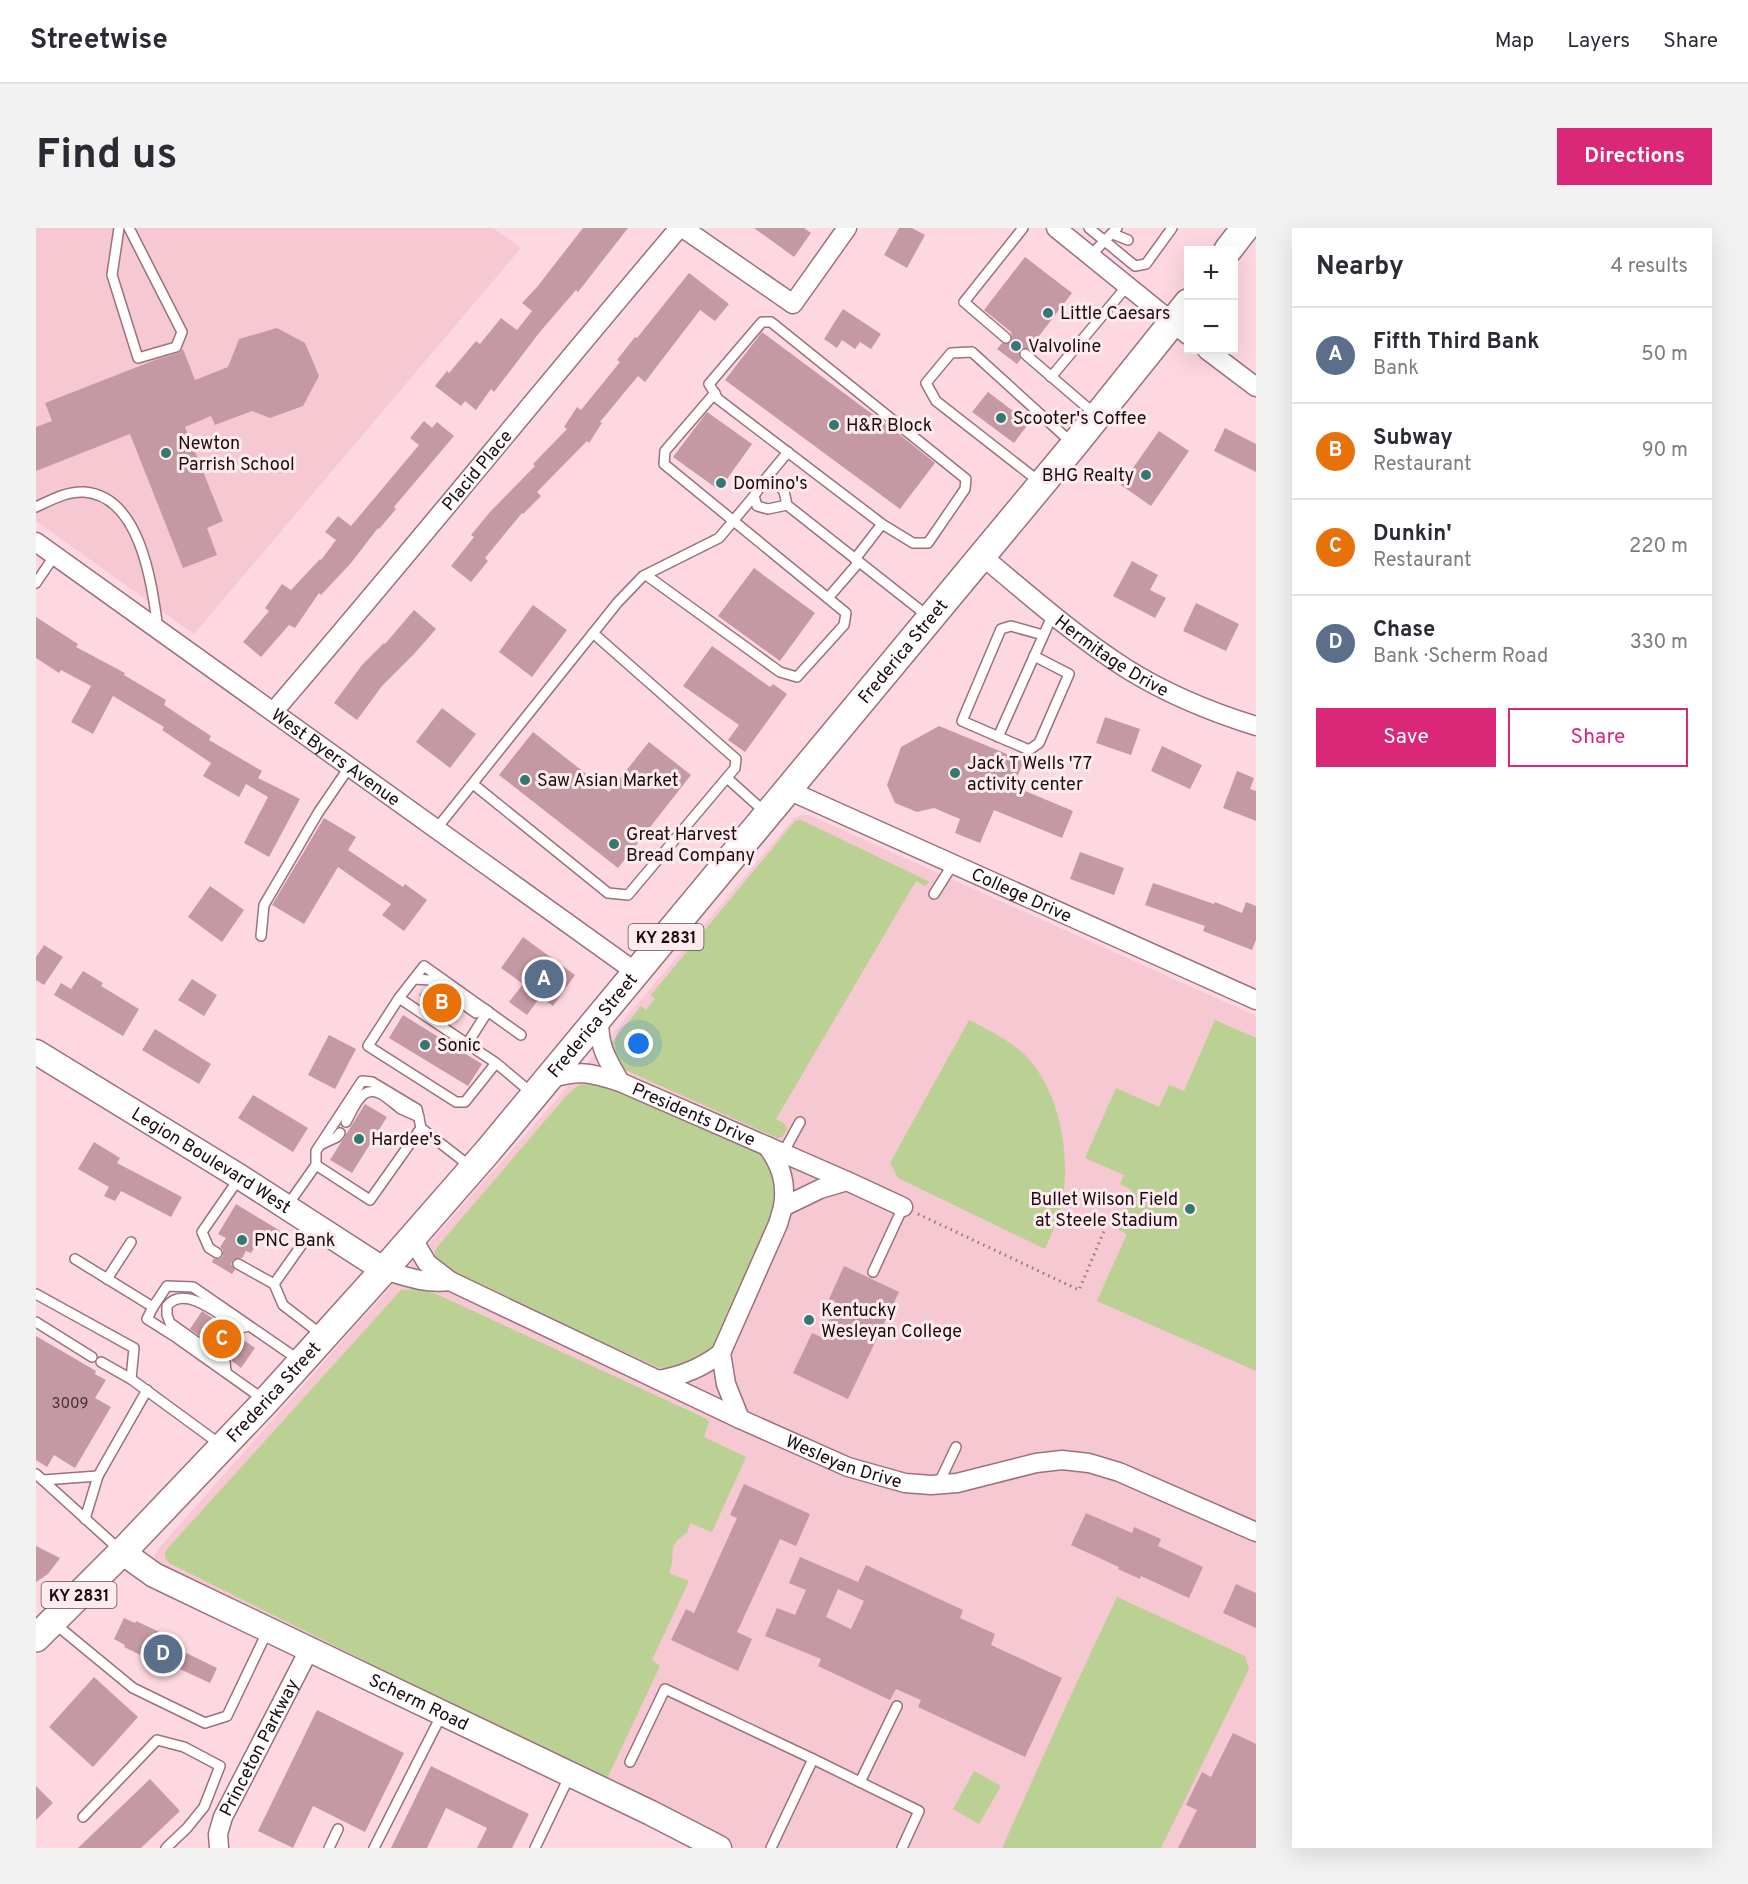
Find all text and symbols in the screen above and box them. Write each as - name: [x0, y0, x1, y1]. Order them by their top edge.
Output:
- text: Streetwise: [30, 23, 168, 59]
- text: Map: [1495, 28, 1534, 55]
- text: Layers: [1567, 28, 1630, 55]
- text: Share: [1663, 28, 1718, 55]
- button: Directions: [1557, 128, 1712, 185]
- text: Find us: [36, 130, 177, 183]
- map controls: [1184, 246, 1238, 354]
- button: +: [1184, 246, 1238, 300]
- text: Nearby: [1316, 251, 1404, 284]
- text: 4 results: [1611, 254, 1688, 280]
- button: −: [1184, 300, 1238, 354]
- place label: Little Caesars: [1060, 303, 1170, 326]
- marker: Little Caesars: [1041, 306, 1055, 320]
- text: Fifth Third Bank: [1373, 329, 1539, 356]
- place label: Valvoline: [1028, 336, 1101, 359]
- marker: Valvoline: [1009, 339, 1023, 353]
- text: A: [1328, 342, 1343, 368]
- text: 50 m: [1641, 342, 1688, 368]
- text: Bank: [1373, 356, 1419, 382]
- place label: Scooter's Coffee: [1013, 408, 1146, 431]
- marker: Scooter's Coffee: [994, 411, 1008, 425]
- place label: H&R Block: [846, 415, 932, 438]
- marker: H&R Block: [827, 418, 841, 432]
- text: Subway: [1373, 425, 1453, 452]
- street label: Placid Place: [438, 426, 518, 516]
- place label: Newton Parrish School: [178, 433, 295, 477]
- text: B: [1329, 438, 1342, 464]
- text: 90 m: [1642, 438, 1688, 464]
- marker: Newton Parrish School: [159, 446, 173, 460]
- text: Restaurant: [1373, 452, 1472, 478]
- place label: BHG Realty: [1042, 465, 1134, 488]
- marker: BHG Realty: [1139, 468, 1153, 482]
- place label: Domino's: [733, 473, 808, 496]
- marker: Domino's: [714, 476, 728, 490]
- text: Dunkin': [1373, 521, 1452, 548]
- text: C: [1329, 534, 1342, 560]
- text: 220 m: [1629, 534, 1688, 560]
- text: Restaurant: [1373, 548, 1472, 574]
- street label: Frederica Street: [854, 595, 954, 709]
- street label: Hermitage Drive: [1049, 611, 1172, 703]
- text: Chase: [1373, 617, 1435, 644]
- text: D: [1328, 630, 1343, 656]
- text: 330 m: [1630, 630, 1688, 656]
- text: Bank · Scherm Road: [1373, 644, 1548, 670]
- street label: West Byers Avenue: [266, 704, 404, 812]
- button: Save: [1316, 708, 1496, 767]
- button: Share: [1508, 708, 1688, 767]
- place label: Jack T Wells '77 activity center: [967, 753, 1092, 797]
- marker: Jack T Wells '77 activity center: [948, 766, 962, 780]
- place label: Saw Asian Market: [537, 770, 679, 793]
- marker: Saw Asian Market: [518, 773, 532, 787]
- place label: Great Harvest Bread Company: [626, 824, 755, 868]
- marker: Great Harvest Bread Company: [607, 837, 621, 851]
- street label: College Drive: [967, 864, 1075, 929]
- road number: KY 2831: [628, 924, 704, 950]
- pin: A: [524, 956, 564, 1002]
- street label: Frederica Street: [543, 969, 644, 1083]
- pin: B: [422, 980, 462, 1026]
- your location: [624, 1029, 653, 1058]
- place label: Sonic: [437, 1035, 481, 1058]
- marker: Sonic: [418, 1038, 432, 1052]
- street label: Presidents Drive: [628, 1079, 758, 1153]
- street label: Legion Boulevard West: [126, 1103, 295, 1220]
- place label: Hardee's: [371, 1129, 441, 1152]
- marker: Hardee's: [352, 1132, 366, 1146]
- place label: Bullet Wilson Field at Steele Stadium: [1030, 1189, 1178, 1233]
- marker: Bullet Wilson Field at Steele Stadium: [1183, 1202, 1197, 1216]
- place label: PNC Bank: [254, 1230, 335, 1253]
- marker: PNC Bank: [235, 1233, 249, 1247]
- place label: Kentucky Wesleyan College: [821, 1300, 962, 1344]
- marker: Kentucky Wesleyan College: [802, 1313, 816, 1327]
- pin: C: [202, 1316, 242, 1362]
- street label: Frederica Street: [222, 1338, 327, 1448]
- house number: 3009: [52, 1395, 88, 1414]
- street label: Wesleyan Drive: [781, 1431, 904, 1495]
- road number: KY 2831: [42, 1582, 116, 1608]
- pin: D: [144, 1632, 182, 1676]
- street label: Scherm Road: [365, 1669, 472, 1737]
- street label: Princeton Parkway: [215, 1676, 305, 1821]

